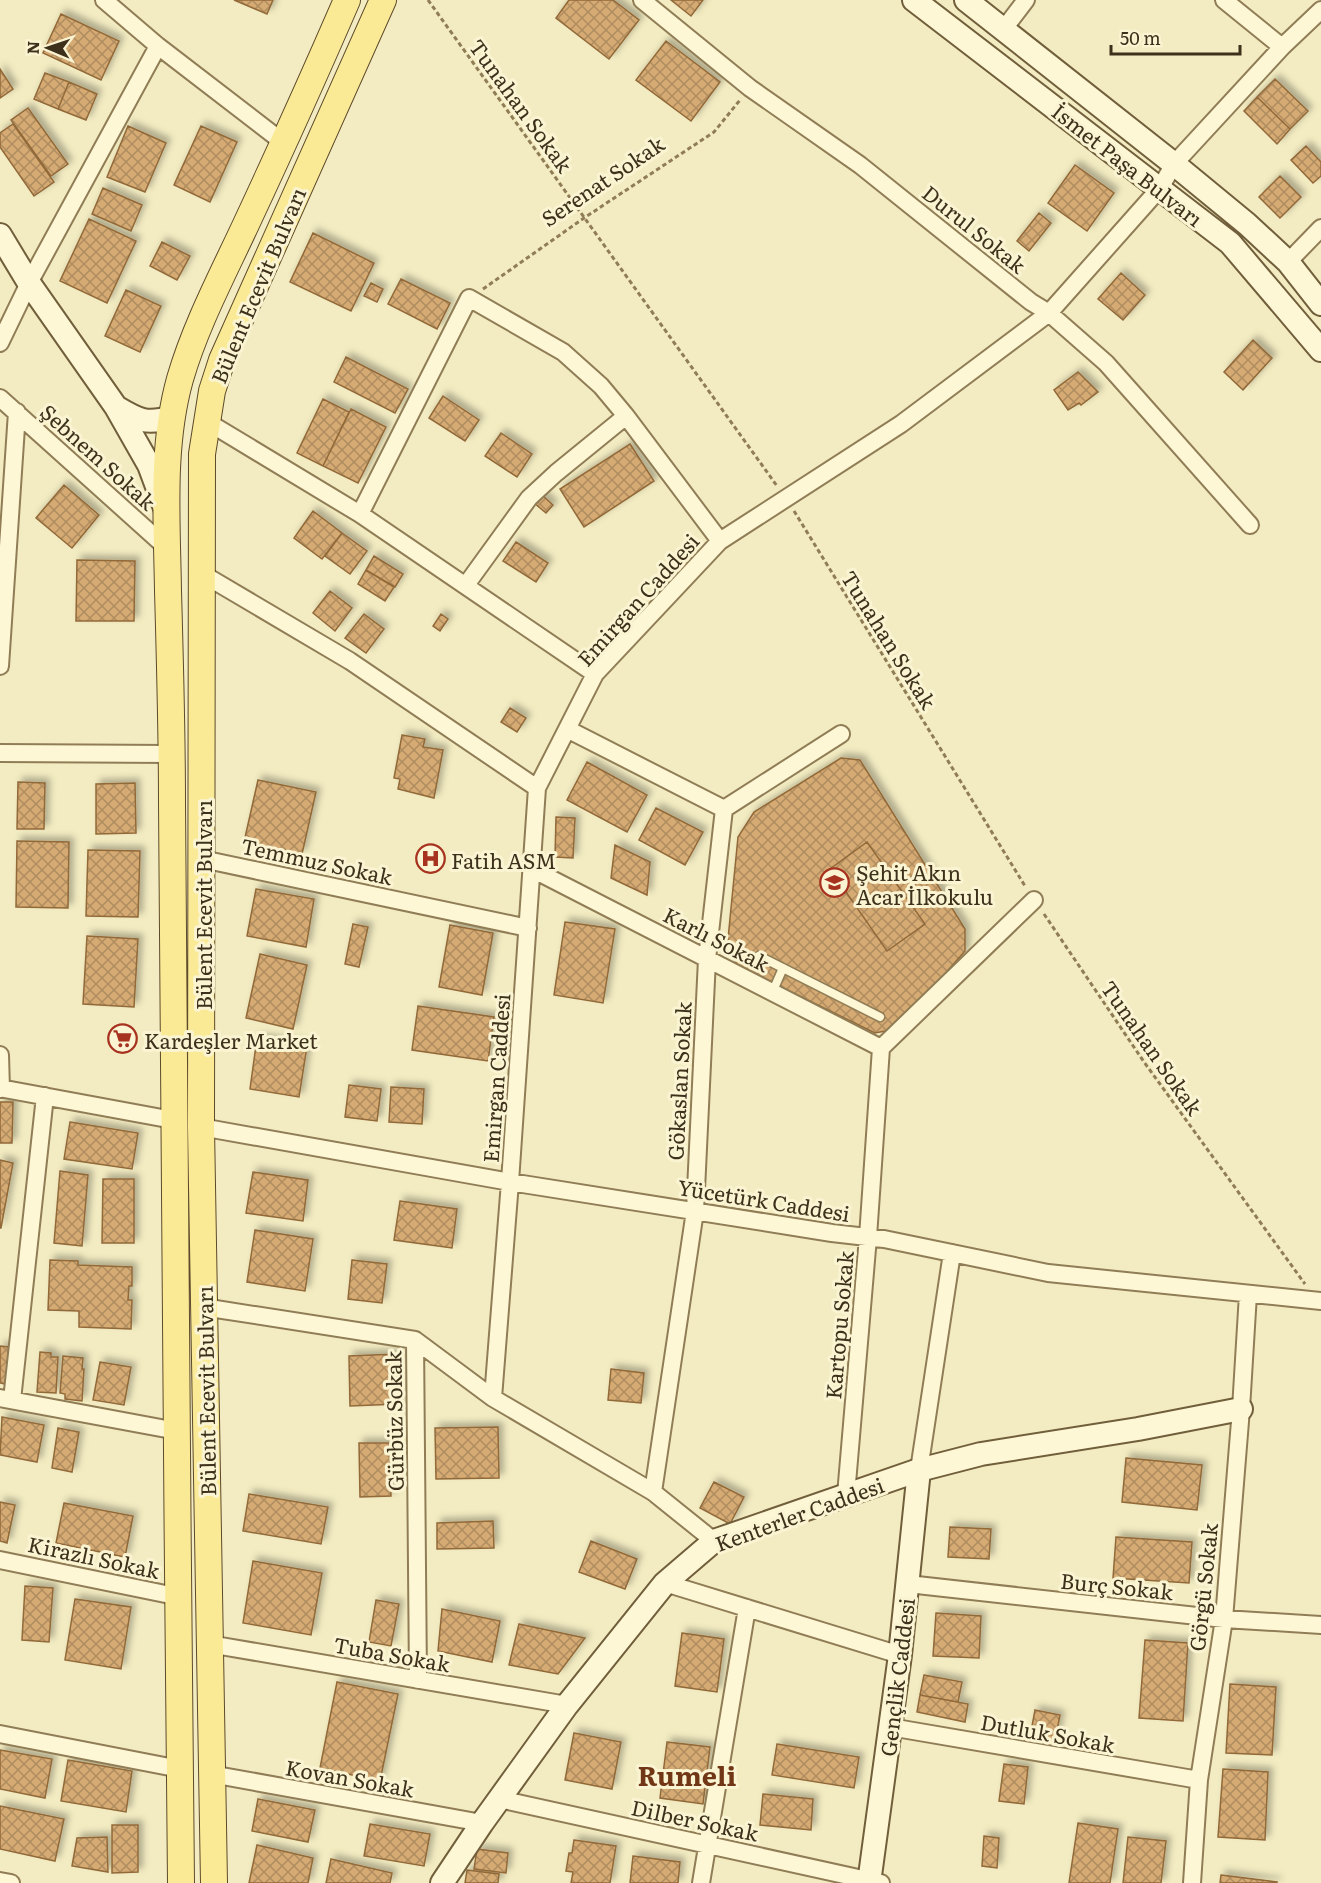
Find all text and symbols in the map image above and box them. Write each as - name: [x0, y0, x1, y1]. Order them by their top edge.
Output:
- north arrow: [18, 18, 78, 78]
- scale bar: [1111, 18, 1240, 56]
- text: 50 m: [1120, 24, 1161, 51]
- street label: Tunahan Sokak: [463, 32, 581, 178]
- text: N: [20, 40, 44, 55]
- street label: İsmet Paşa Bulvarı: [1046, 95, 1210, 233]
- street label: Serenat Sokak: [534, 127, 670, 233]
- street label: Durul Sokak: [917, 177, 1034, 280]
- street label: Bülent Ecevit Bulvarı: [202, 182, 312, 388]
- street label: Şebnem Sokak: [34, 396, 164, 516]
- street label: Emirgan Caddesi: [569, 526, 705, 672]
- street label: Tunahan Sokak: [835, 564, 945, 714]
- street label: Bülent Ecevit Bulvarı: [187, 800, 218, 1010]
- street label: Temmuz Sokak: [239, 829, 396, 891]
- hospital icon: Fatih ASM: [414, 843, 446, 875]
- place label: Fatih ASM: [451, 844, 556, 875]
- place label: Şehit Akın Acar İlkokulu: [856, 856, 993, 911]
- school or university icon: Şehit Akın Acar İlkokulu: [819, 867, 851, 899]
- street label: Karlı Sokak: [658, 898, 776, 978]
- street label: Tunahan Sokak: [1095, 973, 1211, 1121]
- street label: Emirgan Caddesi: [474, 992, 516, 1164]
- street label: Gökaslan Sokak: [658, 1001, 698, 1161]
- supermarket icon: Kardeşler Market: [107, 1023, 139, 1055]
- place label: Kardeşler Market: [144, 1024, 318, 1055]
- street label: Yücetürk Caddesi: [676, 1170, 852, 1228]
- street label: Kartopu Sokak: [816, 1249, 860, 1400]
- street label: Bülent Ecevit Bulvarı: [188, 1286, 222, 1496]
- street label: Gürbüz Sokak: [376, 1350, 410, 1491]
- street label: Kenterler Caddesi: [710, 1468, 888, 1558]
- street label: Görgü Sokak: [1180, 1521, 1224, 1653]
- street label: Kirazlı Sokak: [25, 1527, 163, 1585]
- street label: Burç Sokak: [1059, 1564, 1175, 1606]
- street label: Gençlik Caddesi: [871, 1596, 921, 1758]
- street label: Tuba Sokak: [331, 1628, 453, 1679]
- street label: Dutluk Sokak: [978, 1705, 1118, 1759]
- street label: Kovan Sokak: [283, 1750, 417, 1804]
- district label: Rumeli: [638, 1754, 737, 1794]
- street label: Dilber Sokak: [629, 1790, 762, 1848]

